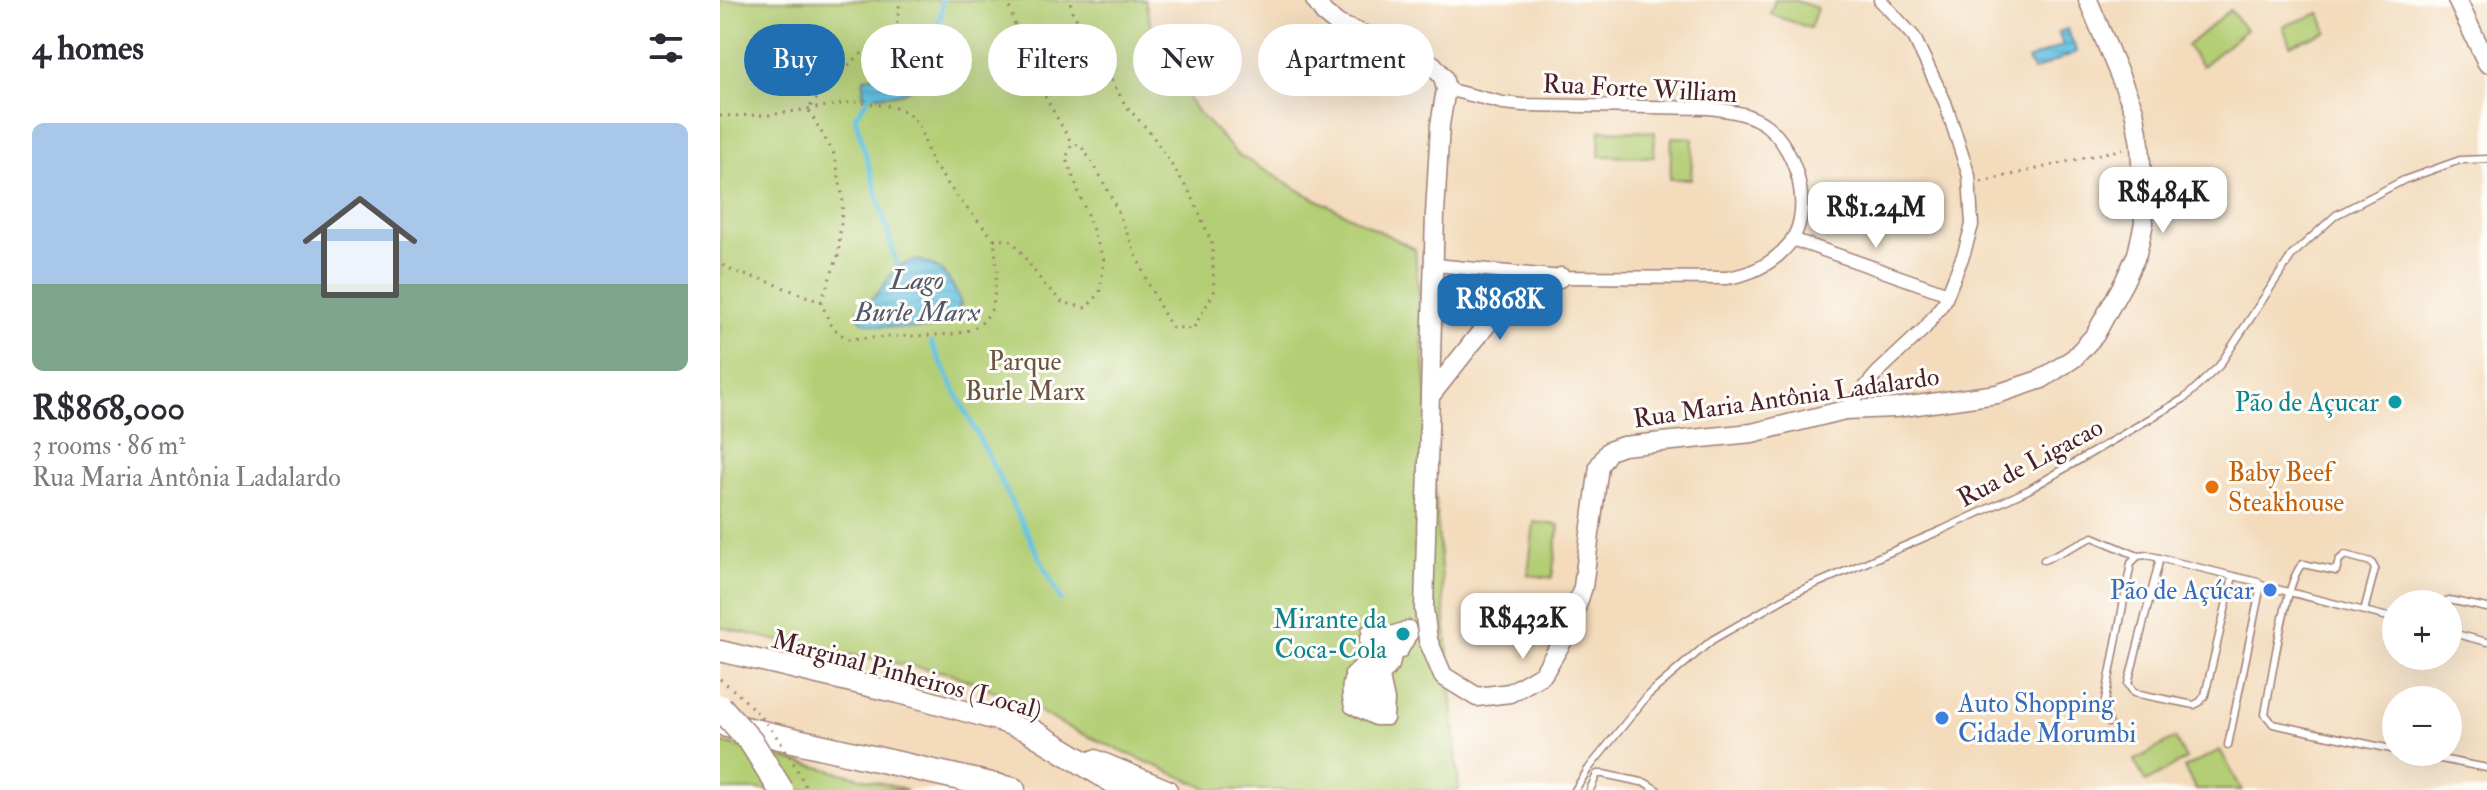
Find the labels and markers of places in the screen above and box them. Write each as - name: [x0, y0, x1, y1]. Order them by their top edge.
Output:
- pin: R$484K: [2098, 167, 2228, 235]
- pin: R$1.24M: [1802, 182, 1950, 250]
- pin: R$868K: [1435, 274, 1565, 342]
- place label: Pão de Açucar: [2235, 387, 2379, 419]
- marker: Pão de Açucar: [2386, 393, 2404, 411]
- place label: Baby Beef Steakhouse: [2228, 457, 2344, 519]
- marker: Baby Beef Steakhouse: [2203, 478, 2221, 496]
- place label: Pão de Açúcar: [2110, 575, 2254, 607]
- marker: Pão de Açúcar: [2261, 581, 2279, 599]
- pin: R$432K: [1458, 593, 1588, 661]
- place label: Mirante da Coca-Cola: [1273, 604, 1387, 666]
- marker: Mirante da Coca-Cola: [1394, 625, 1412, 643]
- place label: Auto Shopping Cidade Morumbi: [1957, 688, 2136, 750]
- marker: Auto Shopping Cidade Morumbi: [1933, 709, 1951, 727]

